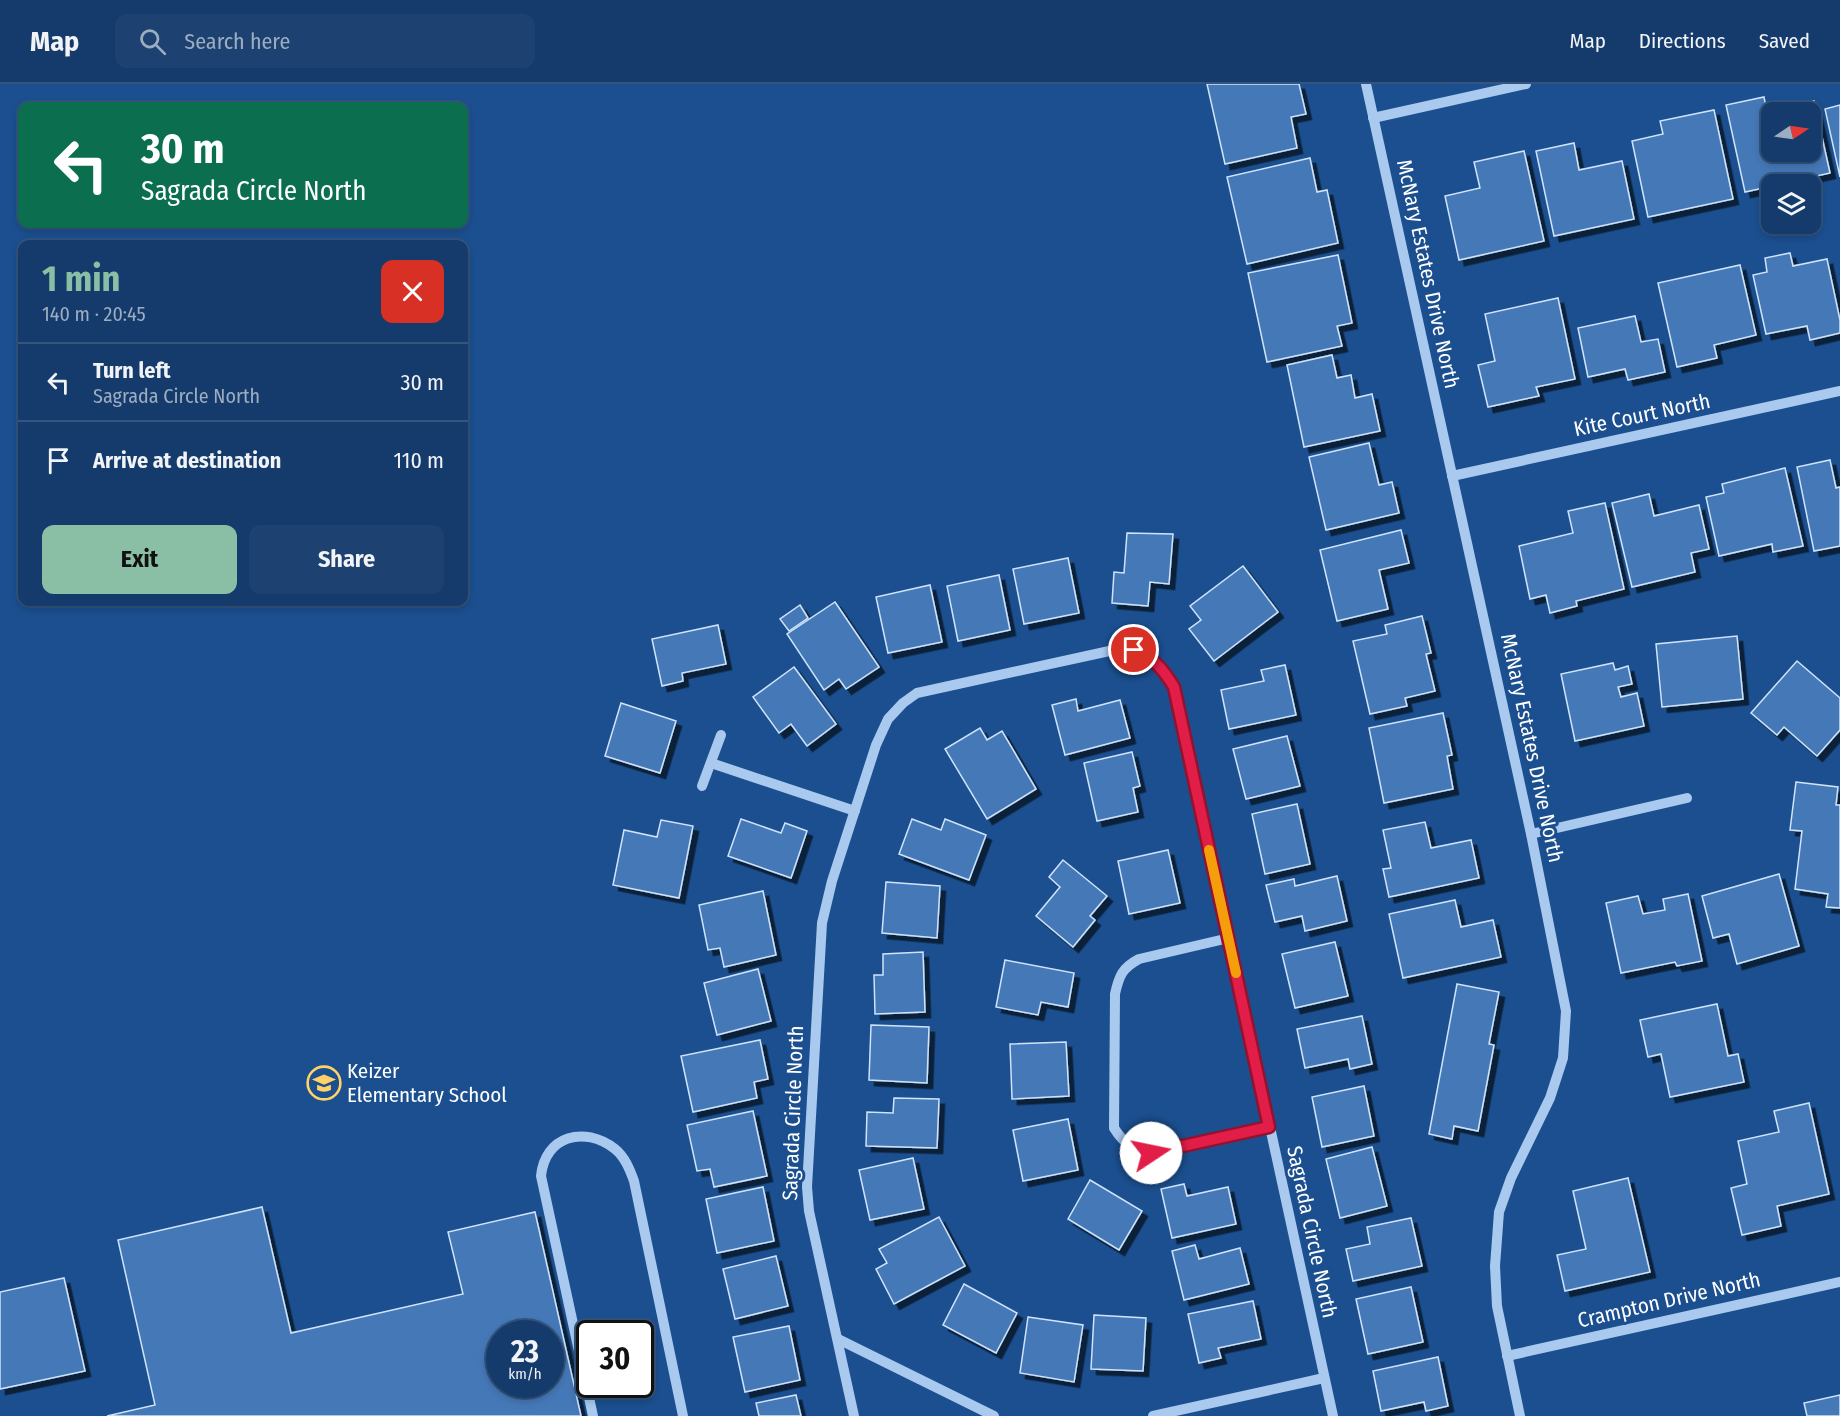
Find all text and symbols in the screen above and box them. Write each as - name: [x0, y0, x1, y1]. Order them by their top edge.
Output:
- search box: [115, 14, 535, 68]
- text: Map: [30, 25, 79, 58]
- icon: search: [136, 25, 169, 58]
- text: Search here: [184, 28, 290, 55]
- text: Map: [1569, 28, 1606, 54]
- text: Directions: [1639, 28, 1726, 54]
- text: Saved: [1759, 28, 1810, 54]
- north arrow: [1761, 102, 1821, 162]
- map controls: [1761, 102, 1821, 234]
- text: 30 m: [141, 124, 225, 174]
- icon: left: [42, 126, 120, 204]
- street label: McNary Estates Drive North: [1391, 157, 1465, 391]
- button: layers: [1761, 174, 1821, 234]
- text: Sagrada Circle North: [141, 175, 366, 207]
- text: 1 min: [42, 257, 120, 301]
- button: close: [381, 260, 444, 323]
- text: 140 m · 20:45: [42, 302, 146, 326]
- text: Turn left: [93, 357, 171, 384]
- icon: left: [42, 366, 75, 399]
- text: 30 m: [401, 369, 444, 396]
- text: Sagrada Circle North: [93, 384, 260, 408]
- street label: Kite Court North: [1571, 388, 1713, 442]
- icon: arrive: [42, 444, 75, 477]
- text: Arrive at destination: [93, 447, 281, 474]
- text: 110 m: [394, 447, 444, 474]
- button: Exit: [42, 525, 237, 594]
- button: Share: [249, 525, 444, 594]
- pin: [1108, 624, 1159, 675]
- street label: McNary Estates Drive North: [1495, 631, 1569, 865]
- icon: arrive: [1117, 633, 1150, 666]
- street label: Sagrada Circle North: [777, 1025, 809, 1201]
- place label: Keizer Elementary School: [347, 1058, 507, 1108]
- school or university icon: Keizer Elementary School: [306, 1065, 342, 1101]
- position arrow: [1119, 1121, 1183, 1185]
- street label: Sagrada Circle North: [1281, 1144, 1343, 1320]
- street label: Crampton Drive North: [1575, 1266, 1763, 1334]
- speed limit sign: 30: [576, 1320, 654, 1398]
- text: 23: [511, 1334, 539, 1370]
- text: km/h: [508, 1365, 542, 1383]

